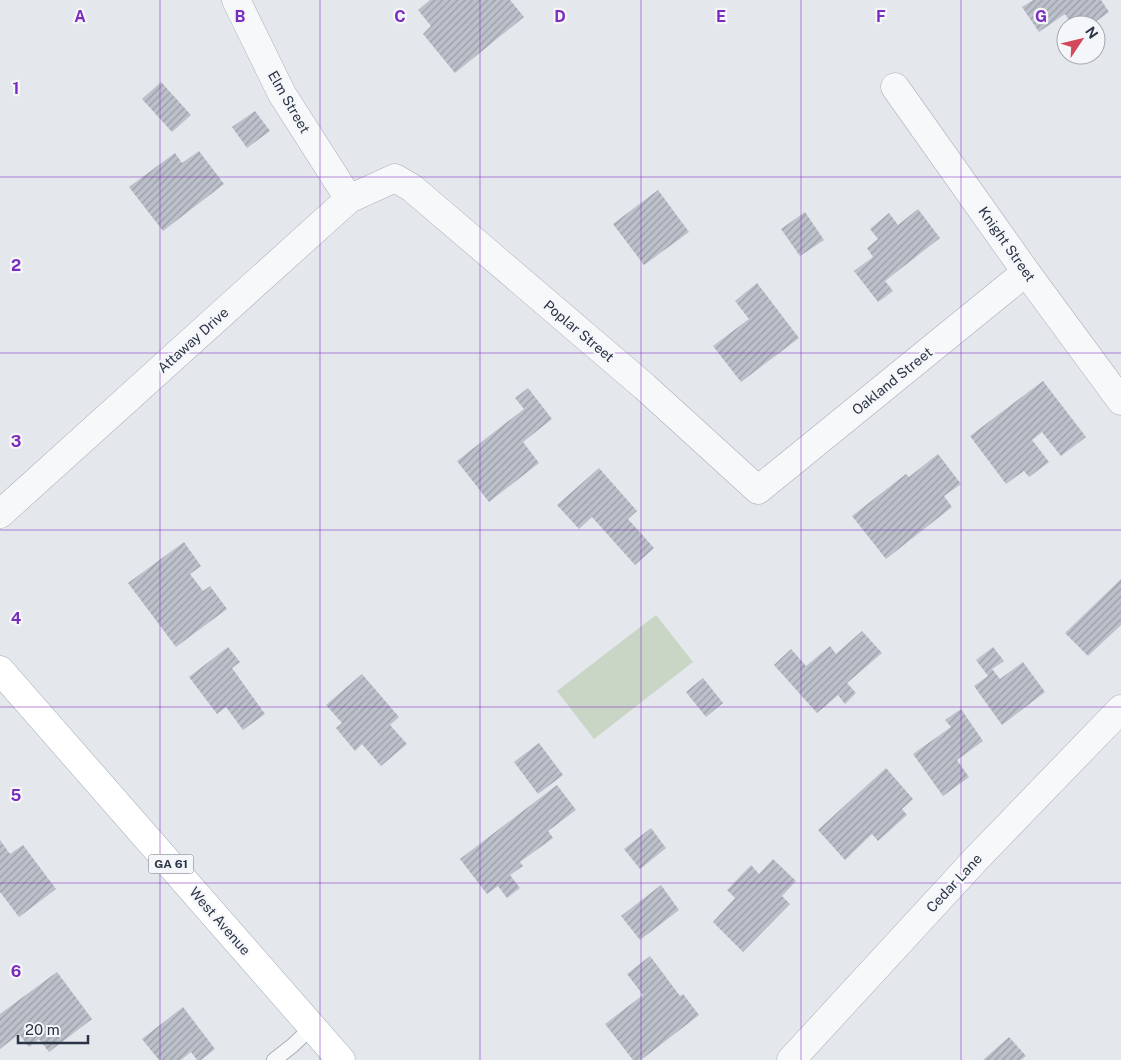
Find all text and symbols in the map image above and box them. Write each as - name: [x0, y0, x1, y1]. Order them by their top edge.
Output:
- text: A: [74, 7, 86, 26]
- text: B: [235, 7, 246, 26]
- text: C: [394, 7, 406, 26]
- text: D: [554, 7, 566, 26]
- text: E: [716, 7, 726, 26]
- text: F: [876, 7, 886, 26]
- text: G: [1035, 7, 1047, 26]
- north arrow: [1056, 15, 1106, 65]
- text: N: [1082, 23, 1101, 42]
- street label: Elm Street: [265, 68, 313, 136]
- text: 1: [13, 79, 19, 98]
- street label: Knight Street: [975, 204, 1039, 284]
- text: 2: [11, 256, 21, 275]
- street label: Poplar Street: [541, 297, 617, 365]
- street label: Attaway Drive: [154, 304, 232, 376]
- street label: Oakland Street: [849, 344, 935, 418]
- text: 3: [11, 432, 21, 451]
- text: 4: [11, 609, 22, 628]
- text: 5: [11, 786, 22, 805]
- street label: Cedar Lane: [923, 850, 985, 916]
- road number: GA 61: [148, 854, 194, 874]
- street label: West Avenue: [186, 884, 254, 958]
- text: 6: [11, 962, 21, 981]
- scale bar: [18, 1012, 88, 1044]
- text: 20 m: [25, 1021, 60, 1038]

